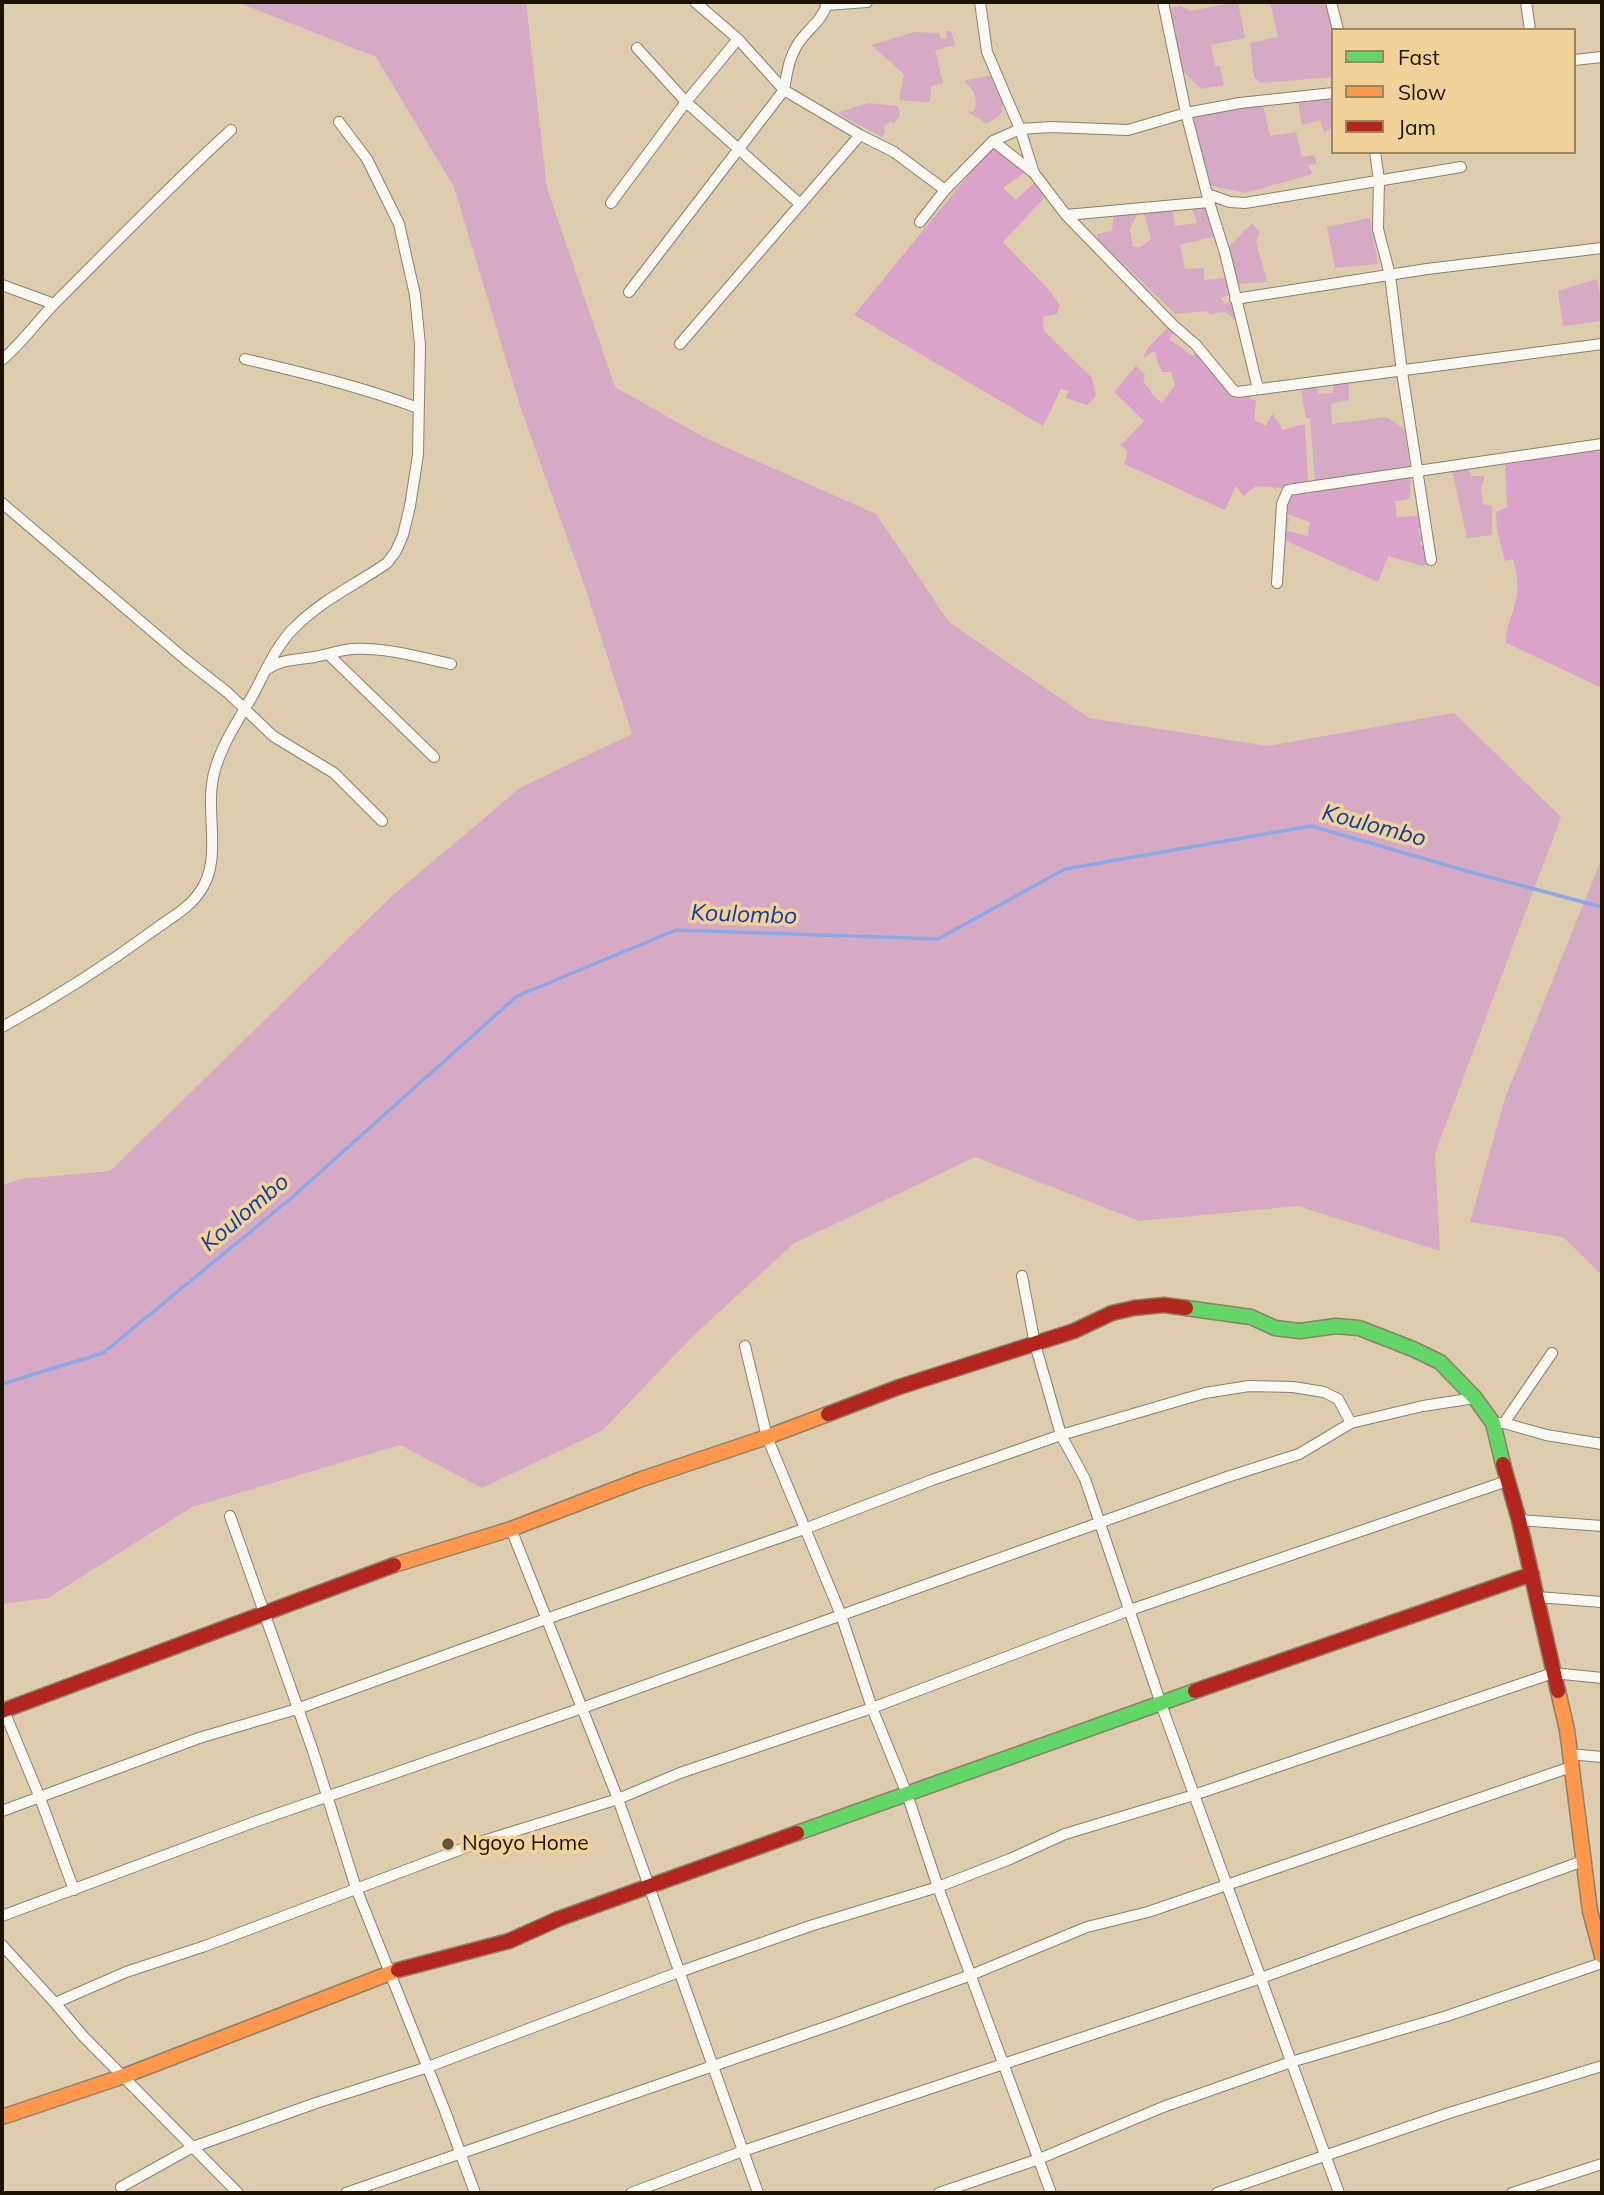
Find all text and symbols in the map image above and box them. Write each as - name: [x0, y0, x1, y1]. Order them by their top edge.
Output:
- legend: [1331, 28, 1576, 154]
- text: Fast: [1398, 44, 1440, 70]
- text: Slow: [1398, 79, 1446, 105]
- text: Jam: [1398, 114, 1436, 140]
- water label: Koulombo: [1319, 799, 1429, 853]
- water label: Koulombo: [690, 899, 798, 931]
- water label: Koulombo: [195, 1168, 295, 1258]
- place label: Ngoyo Home: [462, 1831, 589, 1857]
- marker: Ngoyo Home: [440, 1836, 456, 1852]

